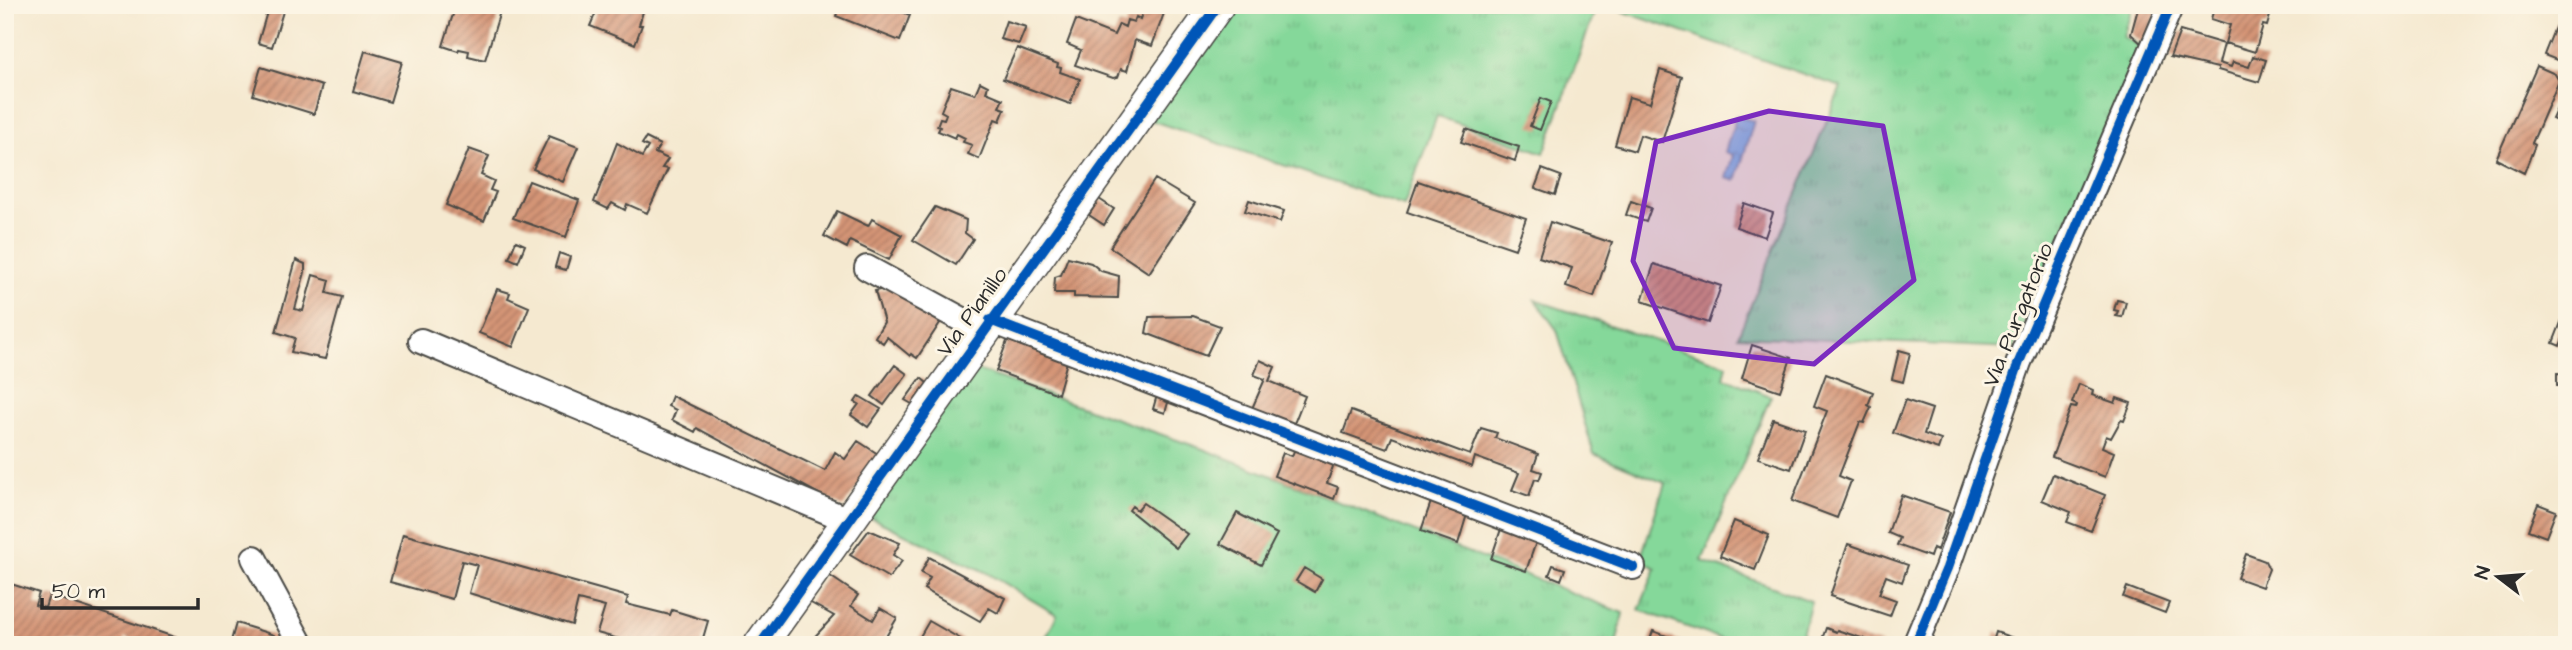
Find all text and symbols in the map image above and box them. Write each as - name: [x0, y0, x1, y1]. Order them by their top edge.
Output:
- street label: Via Purgatorio: [1975, 238, 2062, 392]
- street label: Via Pianillo: [929, 261, 1015, 363]
- north arrow: [2464, 542, 2534, 612]
- text: N: [2468, 563, 2498, 582]
- scale bar: [42, 566, 198, 610]
- text: 50 m: [52, 577, 106, 606]

